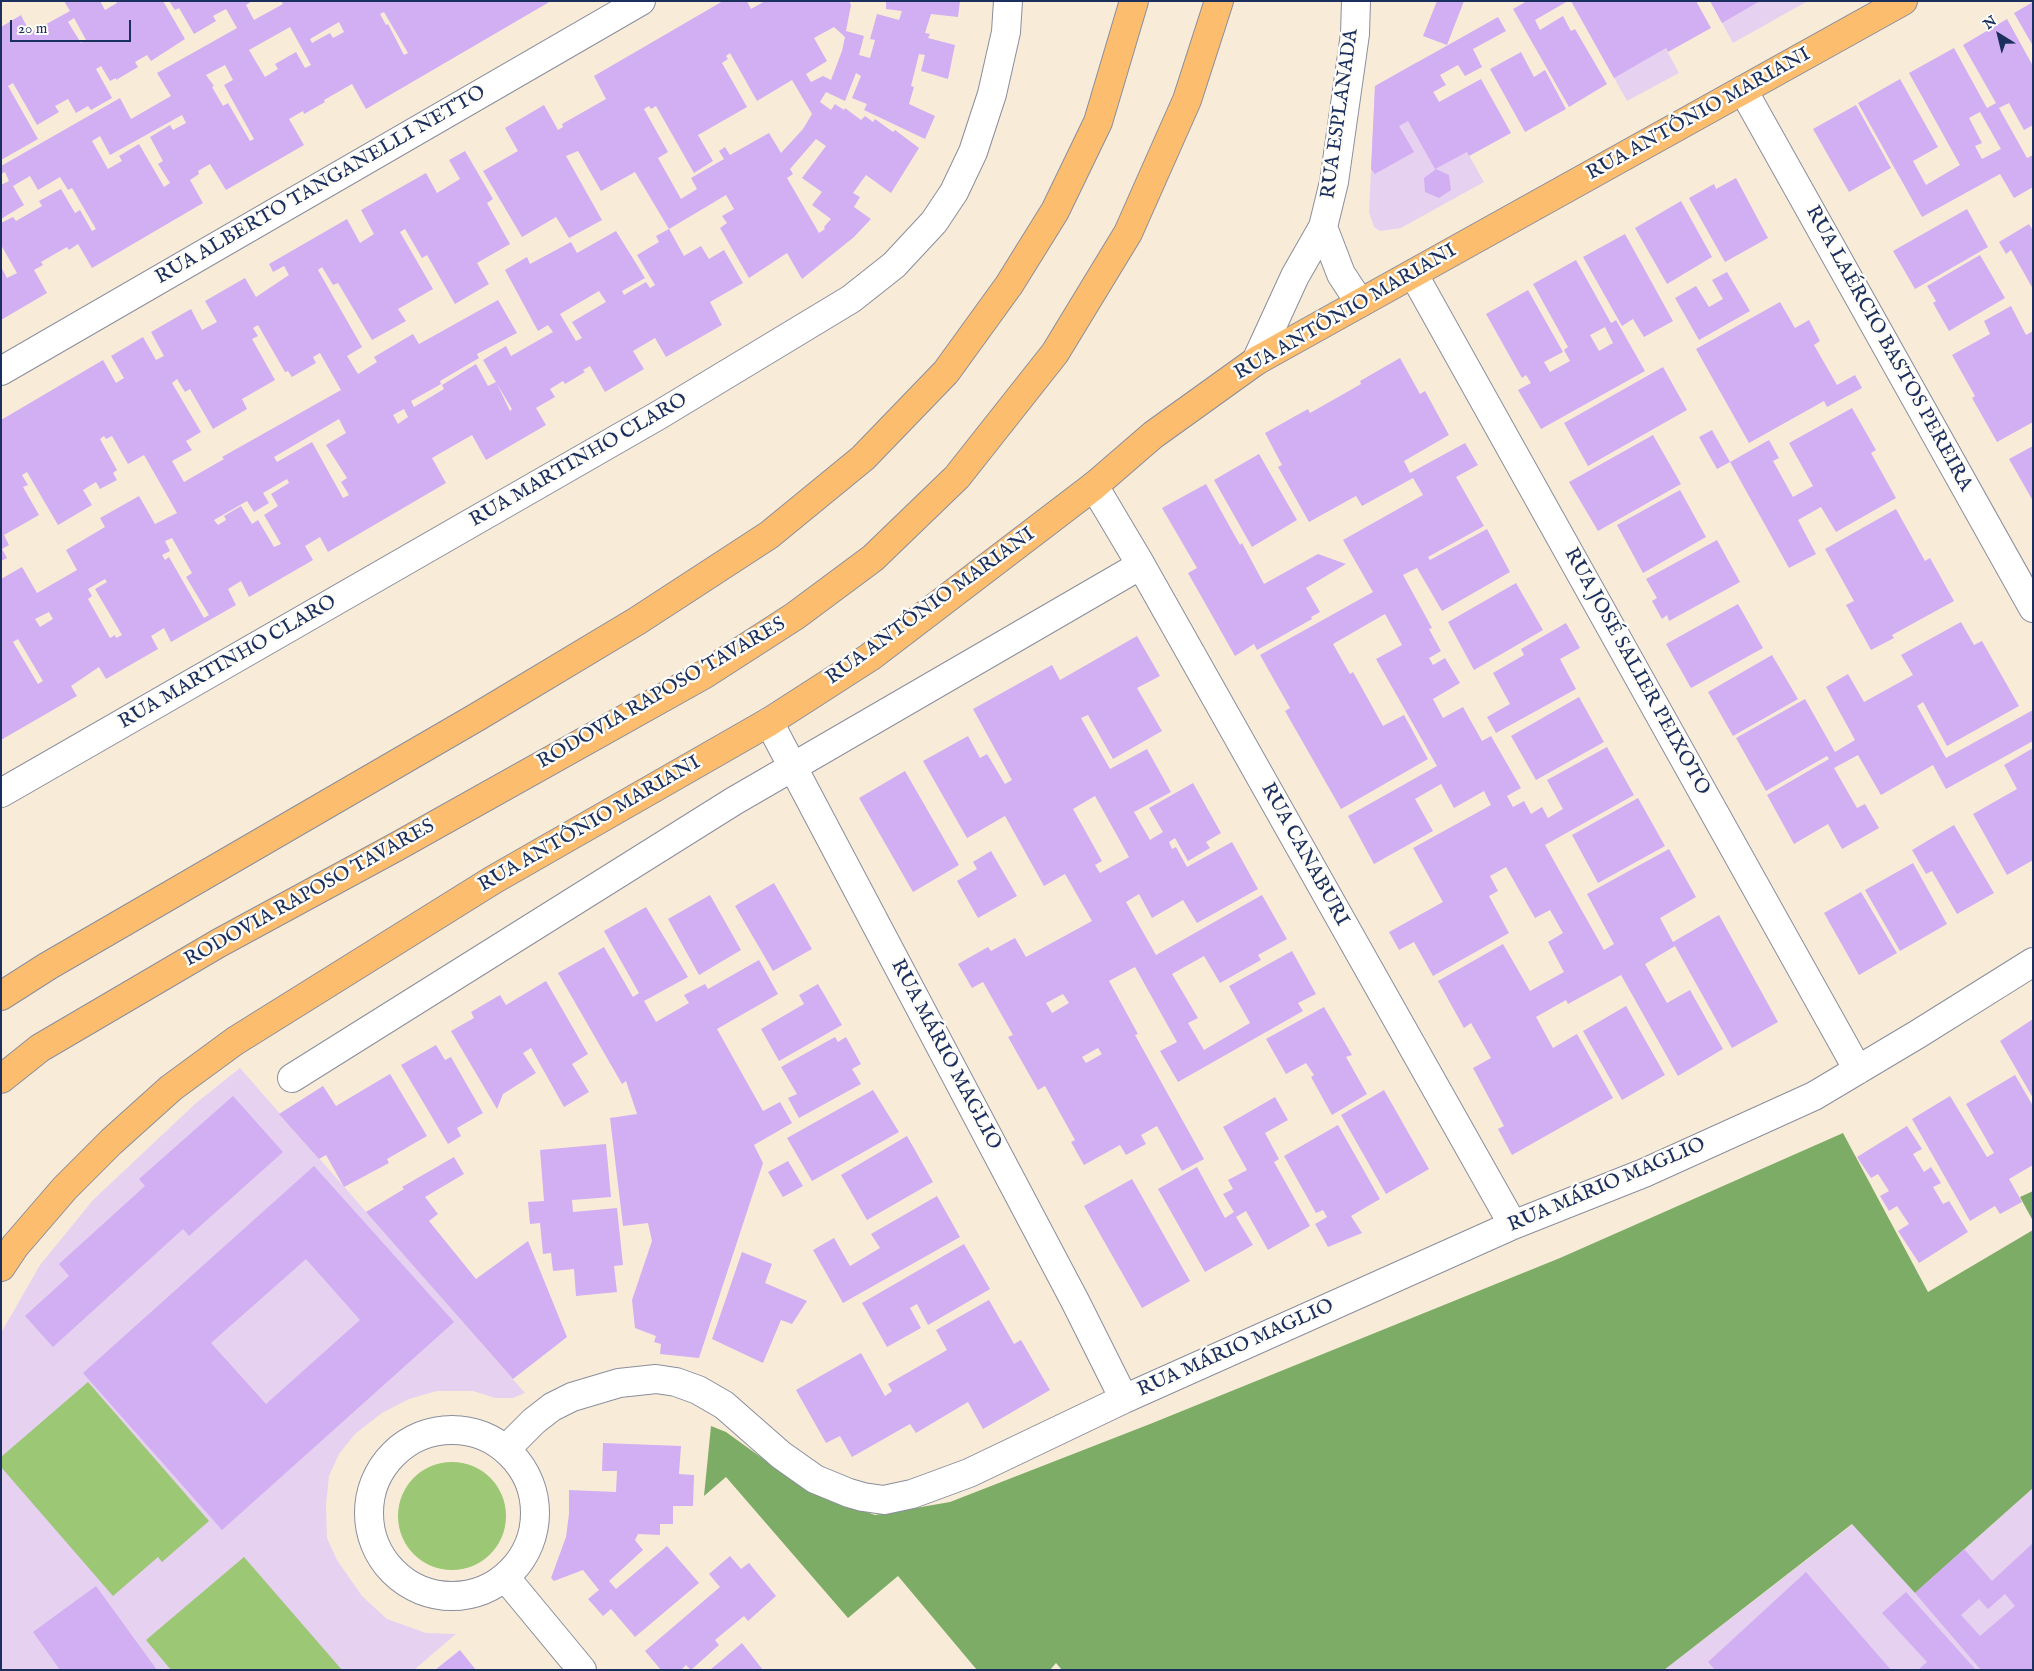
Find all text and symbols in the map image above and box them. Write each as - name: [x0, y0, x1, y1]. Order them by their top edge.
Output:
- scale bar: [12, 10, 134, 42]
- north arrow: [1974, 10, 2024, 60]
- text: N: [1980, 12, 2000, 34]
- text: 20 m: [18, 19, 47, 38]
- street label: RUA ESPLANADA: [1317, 27, 1365, 201]
- street label: RUA ANTÔNIO MARIANI: [1583, 43, 1815, 187]
- street label: RUA ALBERTO TANGANELLI NETTO: [152, 81, 490, 291]
- street label: RUA LAÉRCIO BASTOS PEREIRA: [1799, 202, 1977, 496]
- street label: RUA ANTÔNIO MARIANI: [1231, 240, 1461, 386]
- street label: RUA MARTINHO CLARO: [466, 389, 692, 533]
- street label: RUA ANTÔNIO MARIANI: [822, 523, 1040, 691]
- street label: RUA JOSÉ SALIER PEIXOTO: [1558, 544, 1714, 800]
- street label: RUA MARTINHO CLARO: [115, 591, 341, 735]
- street label: RODOVIA RAPOSO TAVARES: [534, 613, 790, 775]
- street label: RUA ANTÔNIO MARIANI: [475, 752, 705, 898]
- street label: RUA CANABURI: [1255, 779, 1353, 931]
- street label: RODOVIA RAPOSO TAVARES: [181, 815, 439, 973]
- street label: RUA MÁRIO MAGLIO: [885, 956, 1005, 1154]
- street label: RUA MÁRIO MAGLIO: [1505, 1133, 1709, 1239]
- street label: RUA MÁRIO MAGLIO: [1134, 1295, 1338, 1403]

